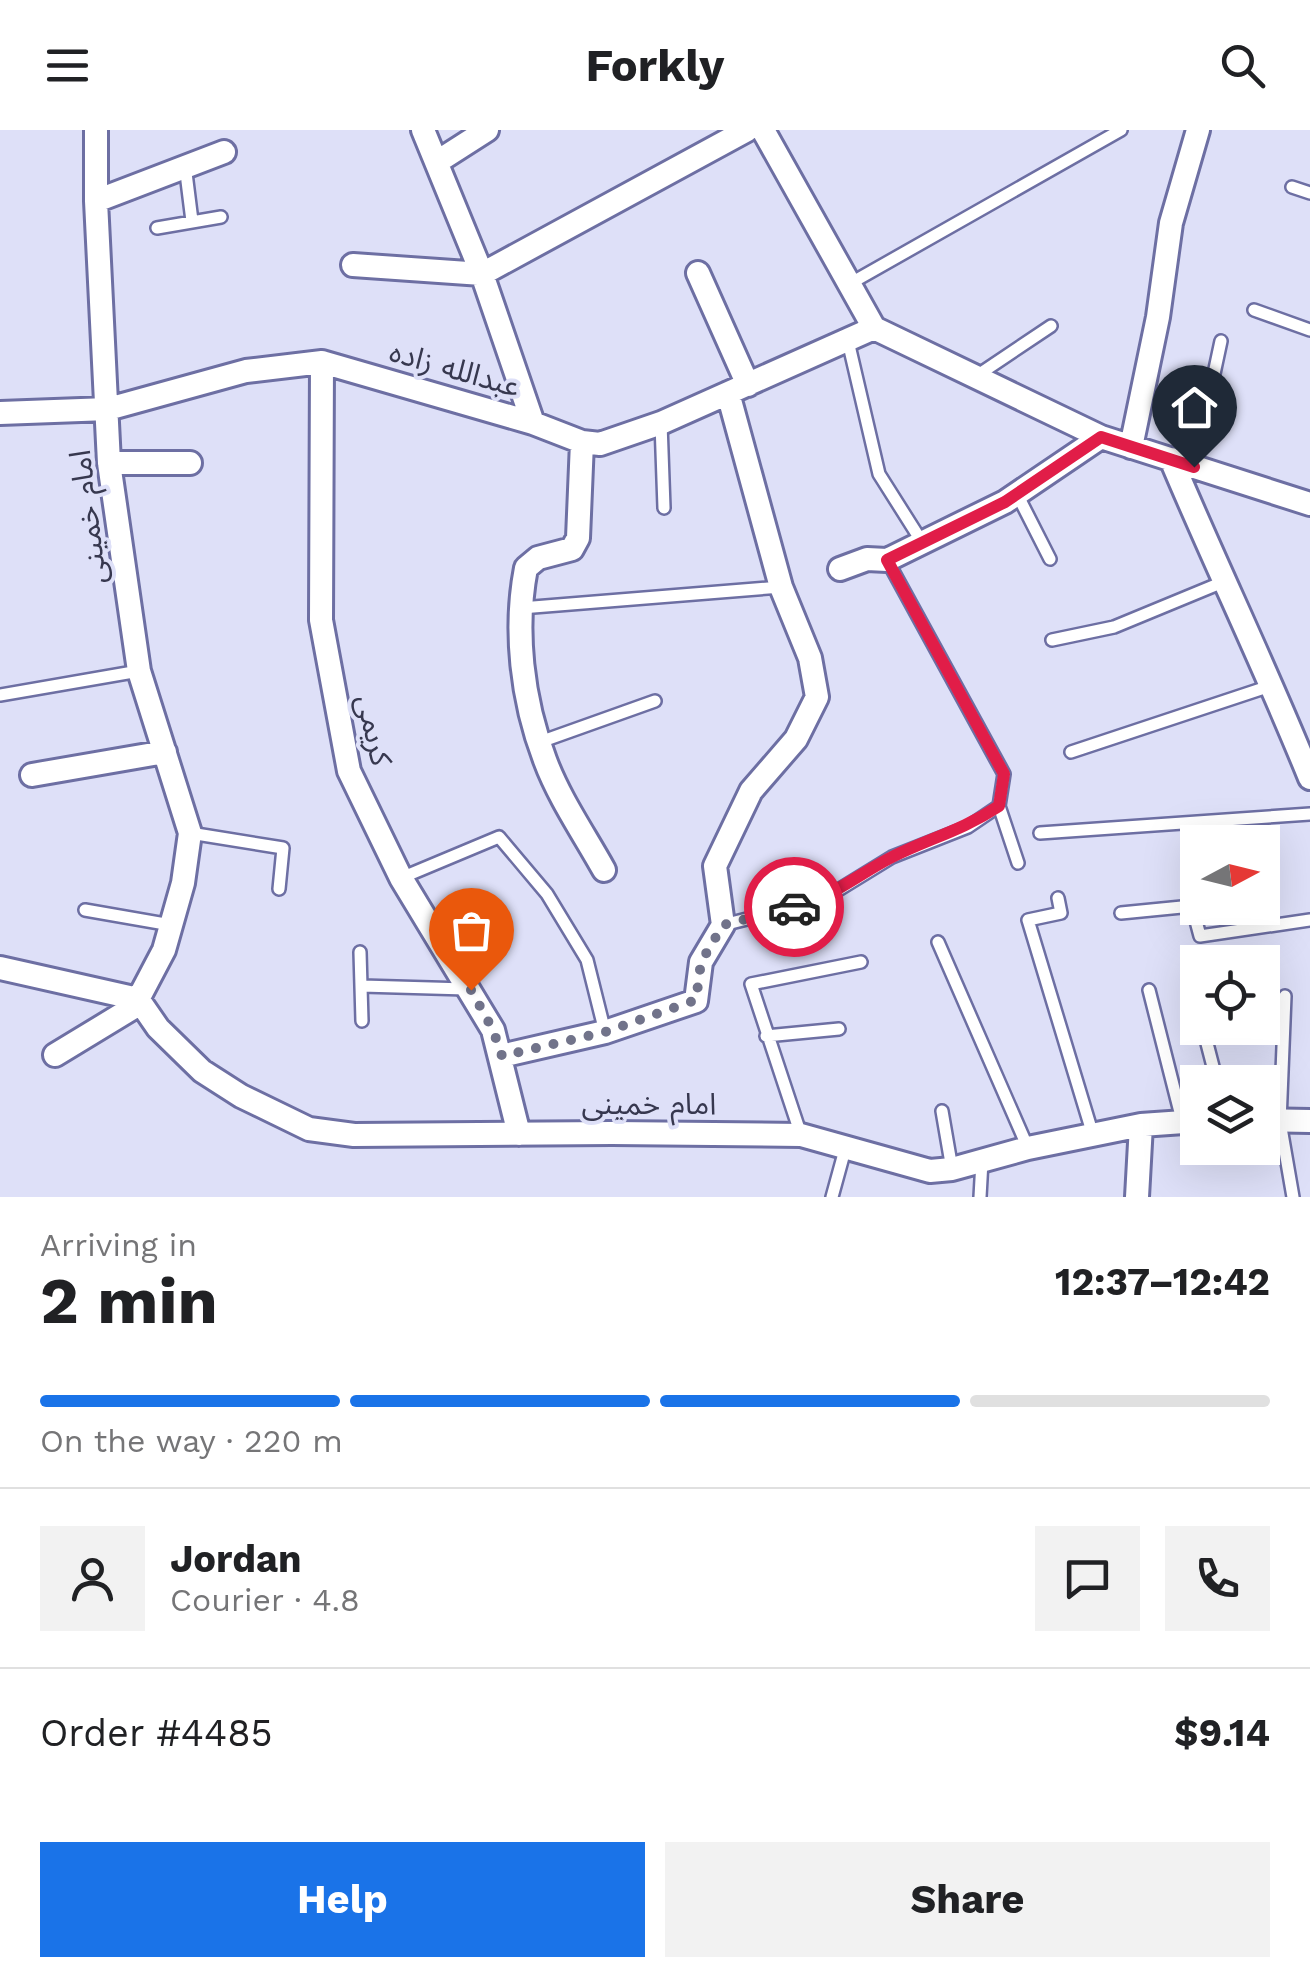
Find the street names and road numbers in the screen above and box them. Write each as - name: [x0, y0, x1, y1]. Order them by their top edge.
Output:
- street label: عبدالله زاده: [386, 333, 524, 404]
- street label: امام خمینی: [62, 447, 118, 586]
- street label: کریمی: [349, 691, 400, 769]
- street label: امام خمینی: [582, 1086, 716, 1126]

